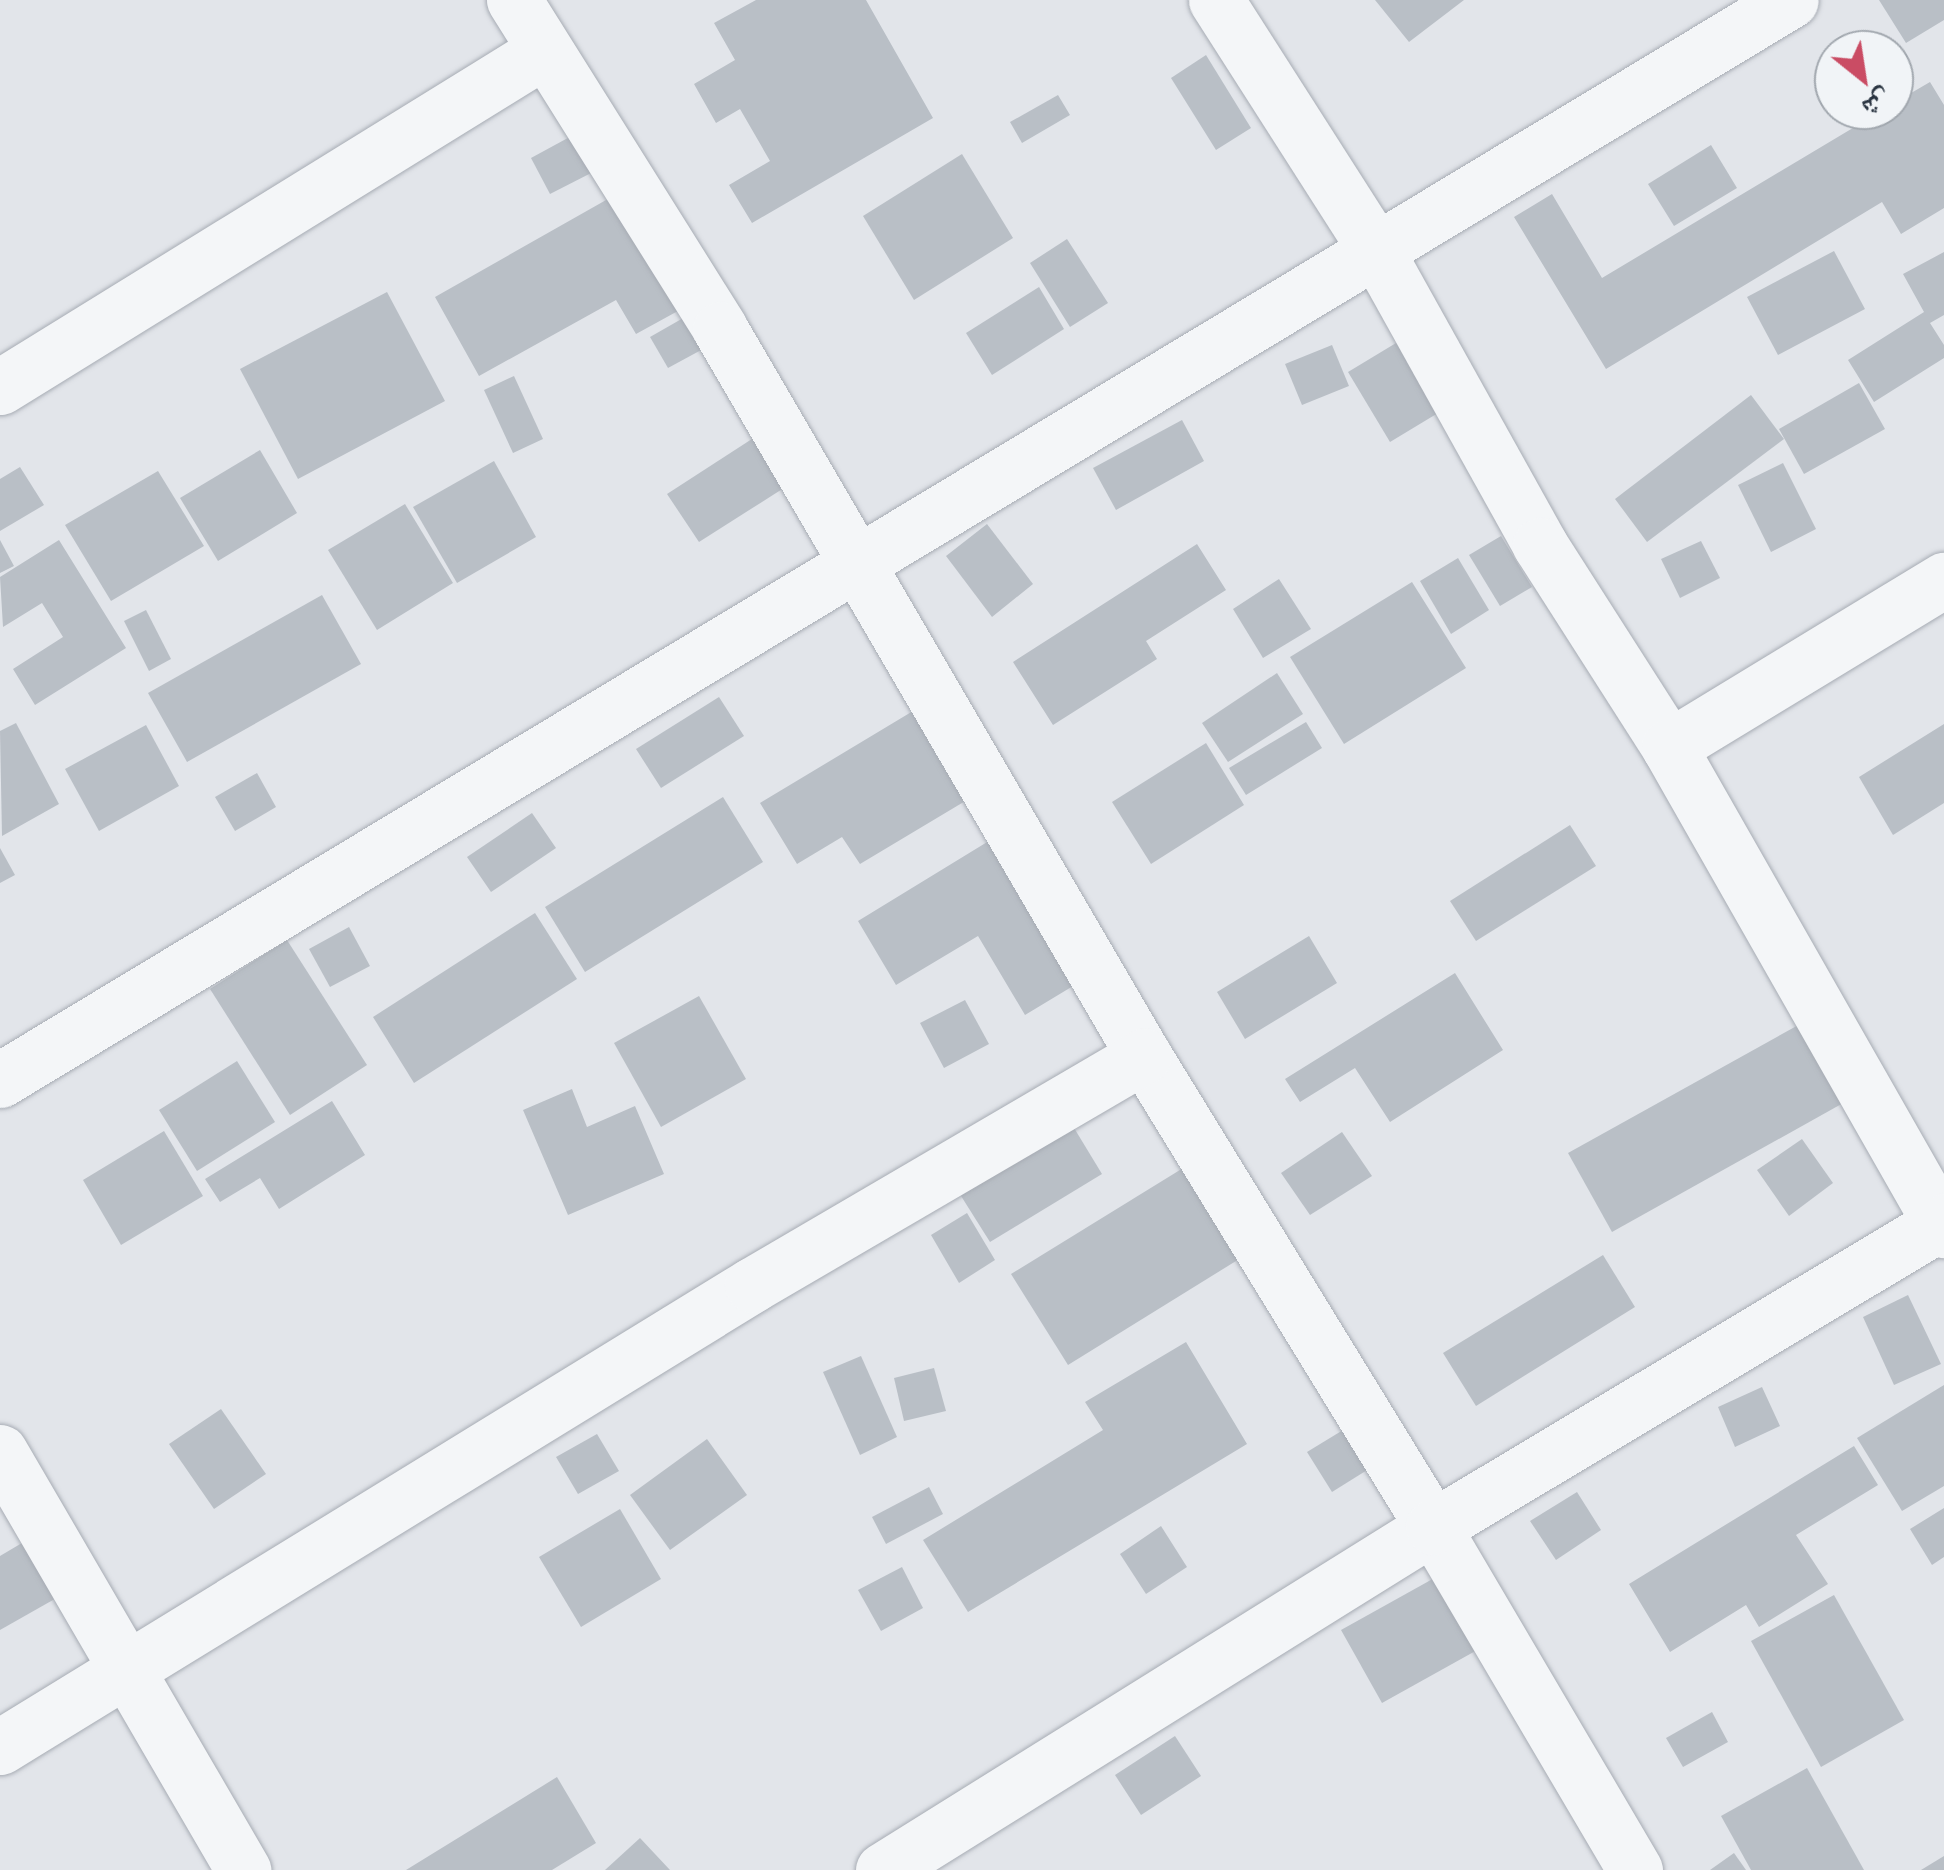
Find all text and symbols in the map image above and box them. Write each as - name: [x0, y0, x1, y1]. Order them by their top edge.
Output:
- north arrow: [1814, 30, 1914, 130]
- text: ش: [1857, 82, 1900, 127]

